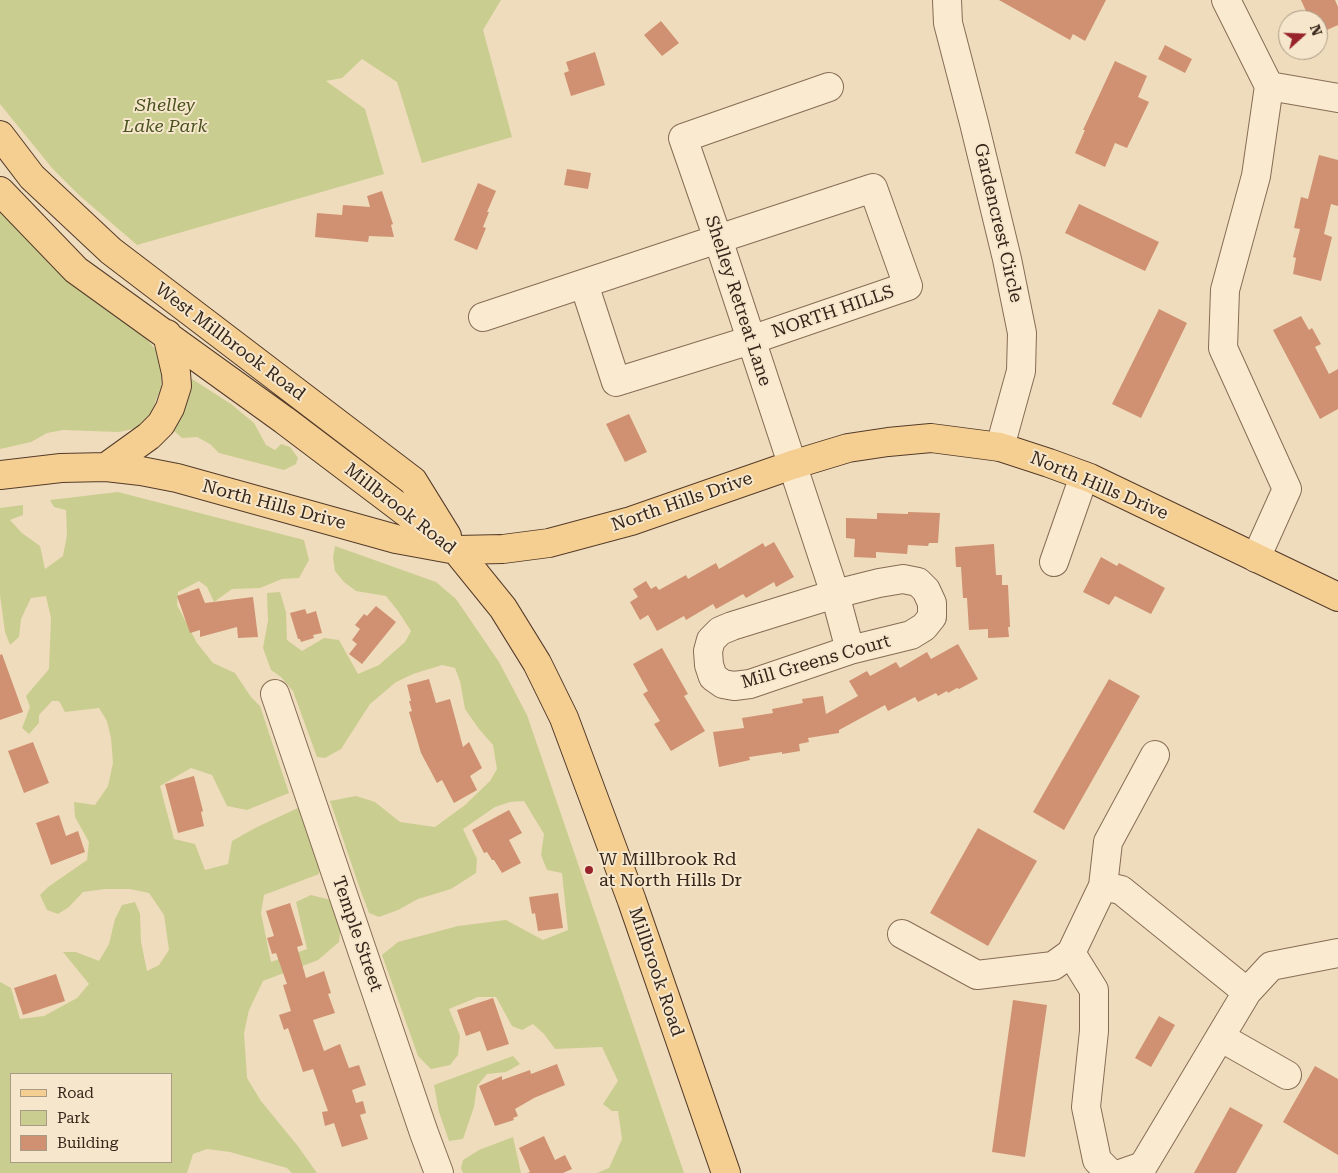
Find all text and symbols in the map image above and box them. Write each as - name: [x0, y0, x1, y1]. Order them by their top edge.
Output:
- north arrow: [1278, 10, 1328, 60]
- text: N: [1307, 22, 1326, 38]
- park label: Shelley Lake Park: [123, 95, 207, 138]
- street label: Gardencrest Circle: [969, 141, 1027, 305]
- street label: Shelley Retreat Lane: [700, 213, 776, 389]
- street label: West Millbrook Road: [151, 279, 309, 405]
- street label: NORTH HILLS: [769, 281, 897, 343]
- street label: North Hills Drive: [1027, 447, 1171, 525]
- street label: Millbrook Road: [340, 459, 460, 559]
- street label: North Hills Drive: [609, 468, 755, 536]
- street label: North Hills Drive: [200, 475, 348, 535]
- street label: Mill Greens Court: [739, 630, 893, 694]
- place label: W Millbrook Rd at North Hills Dr: [599, 849, 742, 892]
- marker: W Millbrook Rd at North Hills Dr: [583, 864, 595, 876]
- street label: Temple Street: [327, 873, 387, 995]
- street label: Millbrook Road: [624, 905, 688, 1039]
- legend: [10, 1073, 172, 1163]
- text: Road: [57, 1084, 94, 1102]
- text: Park: [57, 1109, 90, 1127]
- text: Building: [57, 1134, 118, 1152]

